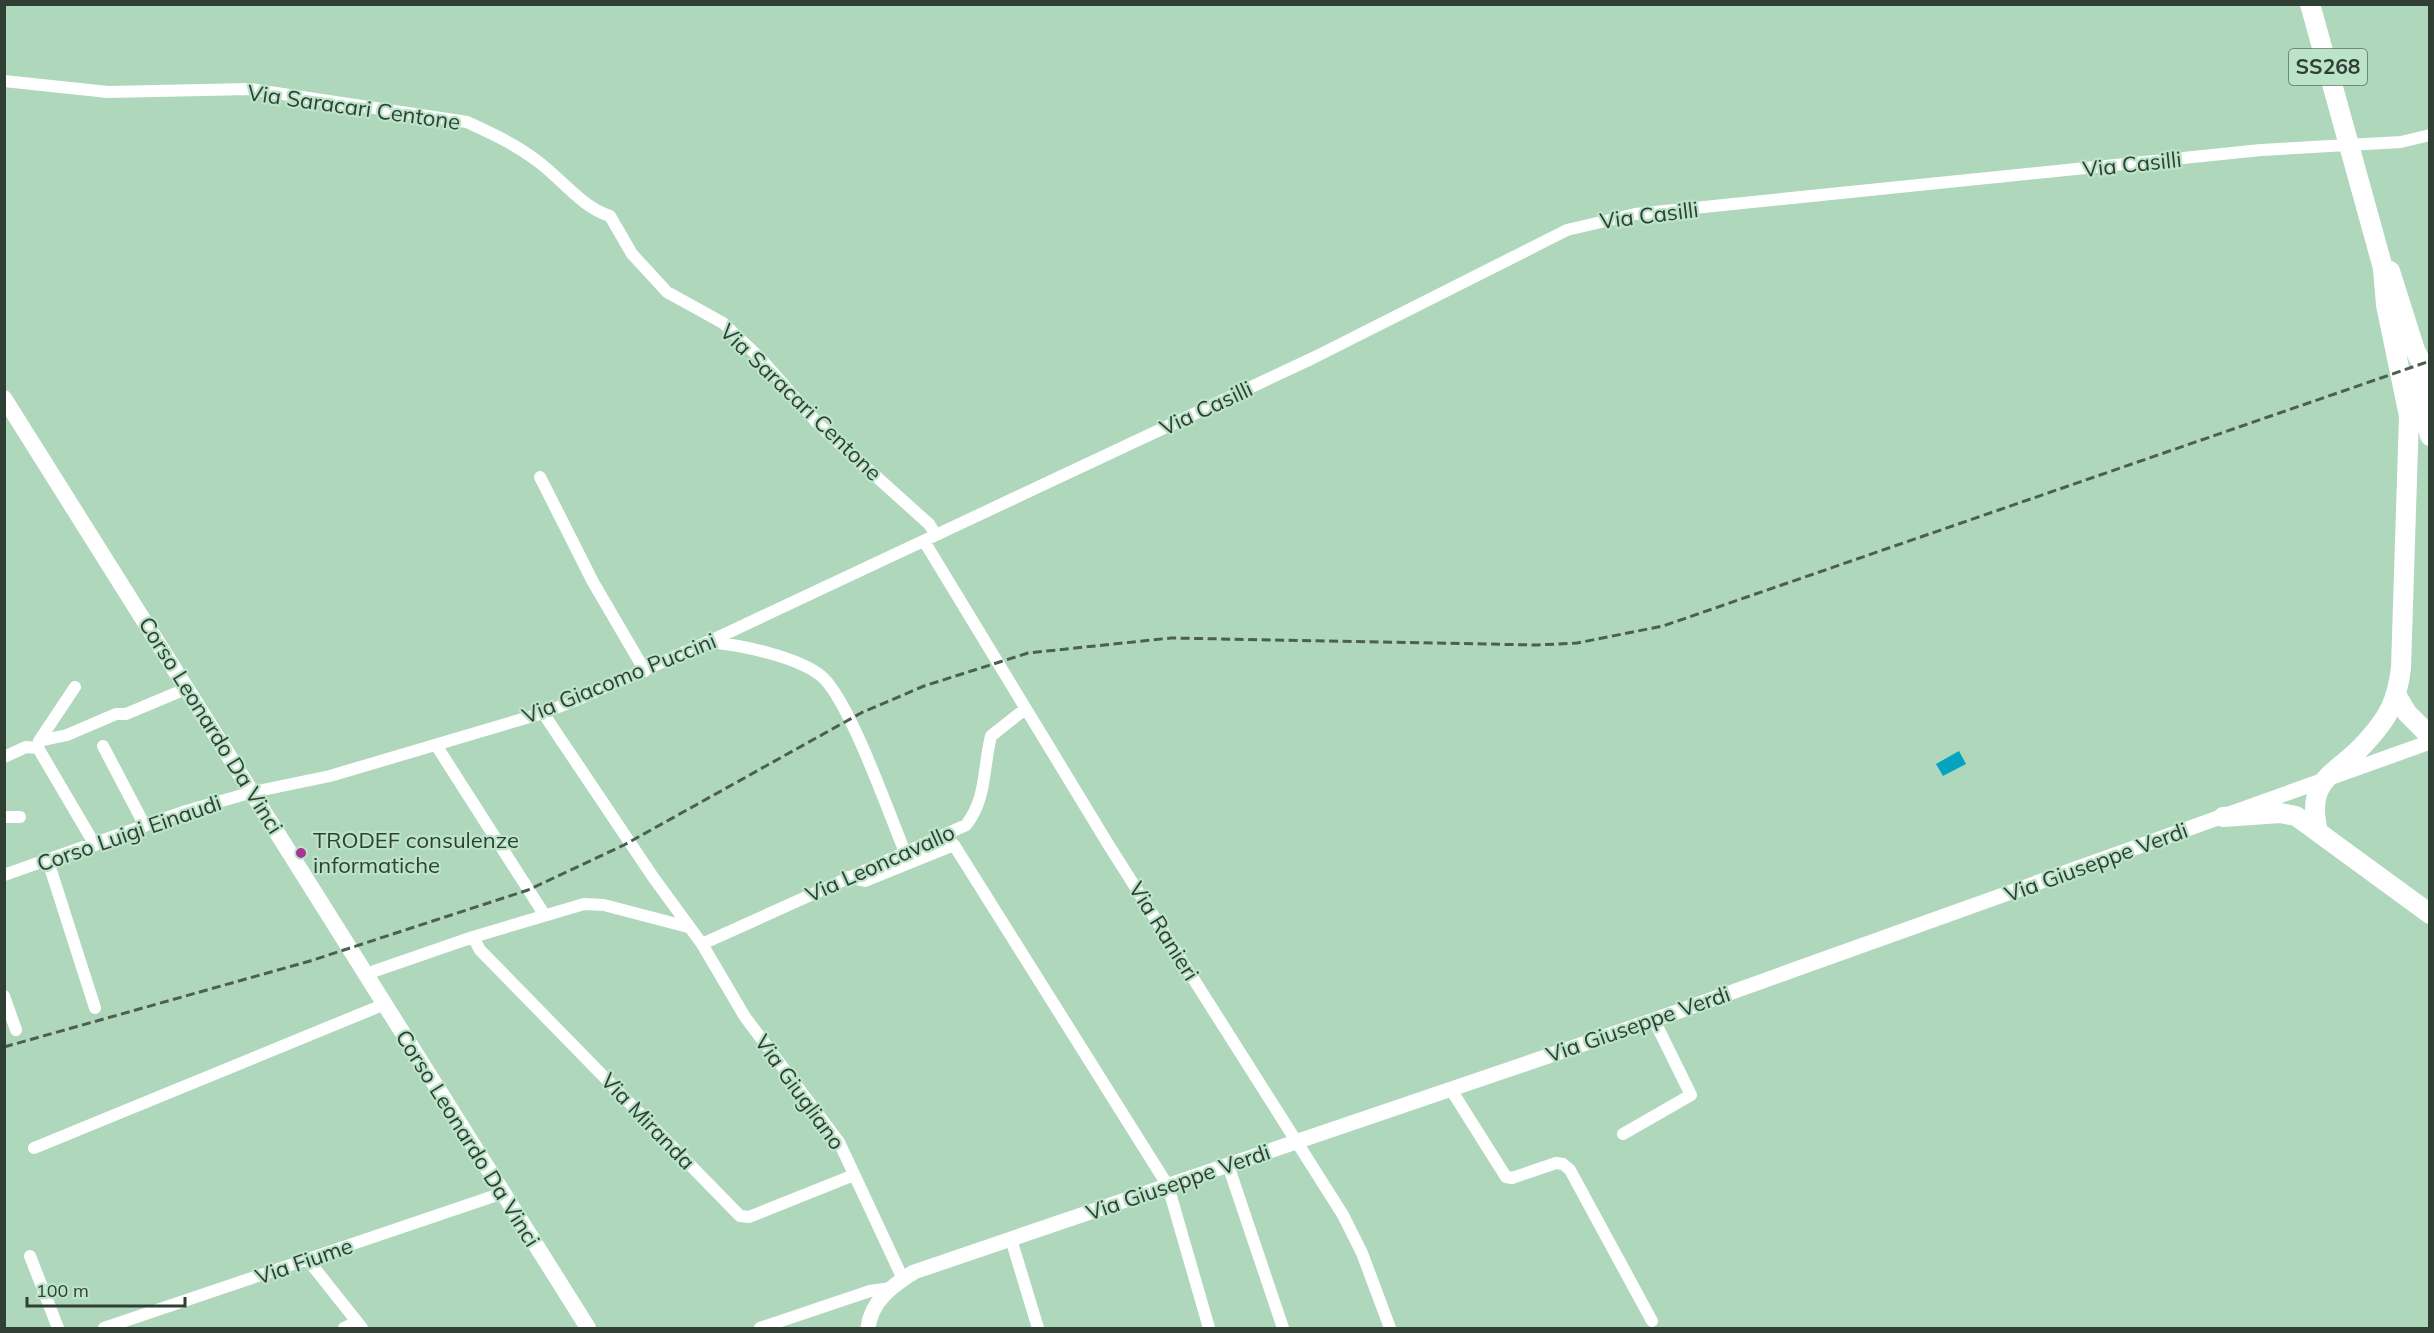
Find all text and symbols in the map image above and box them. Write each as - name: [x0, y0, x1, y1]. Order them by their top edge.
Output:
- road number: SS268: [2289, 49, 2367, 85]
- street label: Via Saracari Centone: [246, 78, 462, 136]
- street label: Via Casilli: [2081, 145, 2183, 183]
- street label: Via Casilli: [1598, 195, 1700, 235]
- street label: Via Saracari Centone: [714, 317, 888, 487]
- street label: Via Casilli: [1155, 374, 1257, 442]
- street label: Corso Leonardo Da Vinci: [133, 611, 289, 839]
- street label: Via Giacomo Puccini: [518, 626, 720, 730]
- street label: Corso Luigi Einaudi: [33, 788, 225, 878]
- street label: Via Giuseppe Verdi: [2001, 816, 2191, 908]
- street label: Via Leoncavallo: [801, 818, 959, 908]
- place label: TRODEF consulenze informatiche: [313, 826, 519, 879]
- marker: TRODEF consulenze informatiche: [294, 846, 308, 860]
- street label: Via Ranieri: [1123, 876, 1205, 986]
- street label: Via Giuseppe Verdi: [1542, 979, 1734, 1069]
- street label: Corso Leonardo Da Vinci: [390, 1024, 546, 1252]
- street label: Via Giugliano: [749, 1029, 851, 1155]
- street label: Via Miranda: [595, 1067, 701, 1175]
- street label: Via Giuseppe Verdi: [1082, 1137, 1274, 1227]
- street label: Via Fiume: [252, 1231, 356, 1291]
- scale bar: [27, 1270, 184, 1308]
- text: 100 m: [36, 1279, 89, 1302]

